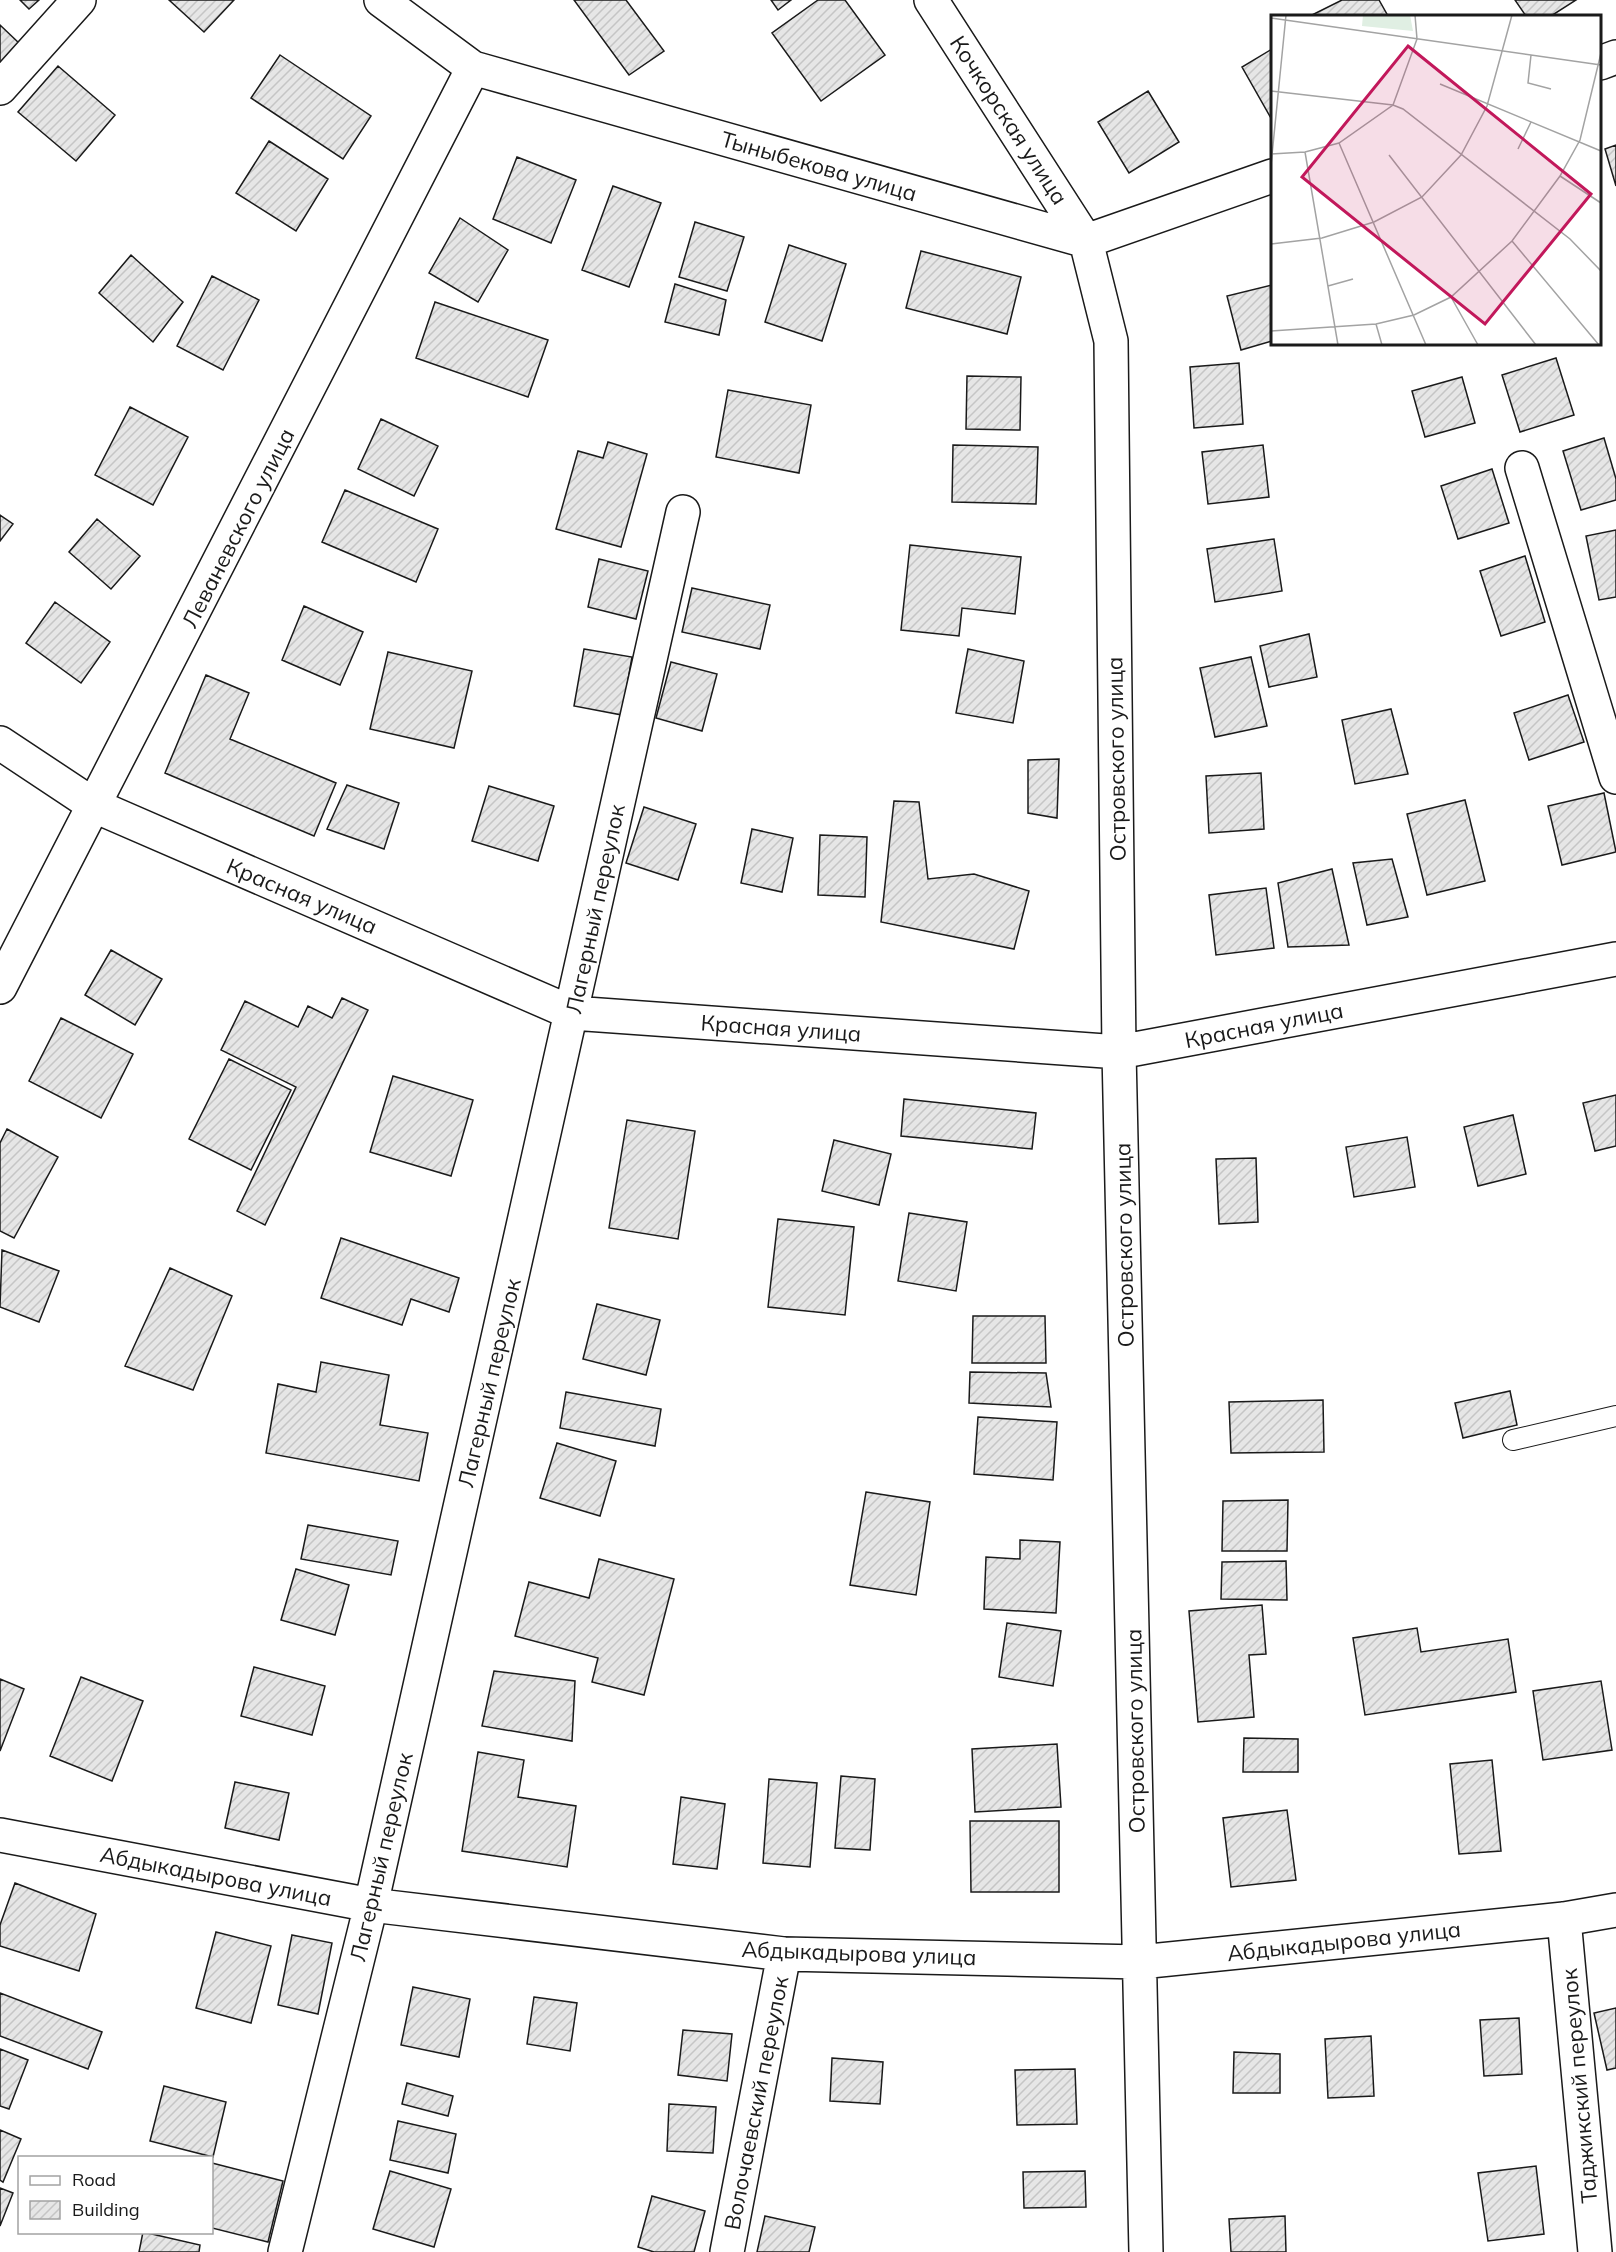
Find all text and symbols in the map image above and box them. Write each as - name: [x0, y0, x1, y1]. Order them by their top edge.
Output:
- inset map: [1271, 15, 1601, 345]
- street label: Кочкорская улица: [944, 30, 1074, 210]
- street label: Тыныбекова улица: [718, 125, 920, 207]
- street label: Леваневского улица: [175, 423, 301, 633]
- street label: Островского улица: [1100, 656, 1132, 862]
- street label: Лагерный переулок: [559, 802, 631, 1016]
- street label: Красная улица: [222, 852, 382, 940]
- street label: Красная улица: [1182, 996, 1346, 1054]
- street label: Красная улица: [700, 1008, 862, 1048]
- street label: Островского улица: [1108, 1142, 1140, 1348]
- street label: Лагерный переулок: [451, 1276, 527, 1490]
- street label: Островского улица: [1119, 1628, 1151, 1834]
- street label: Лагерный переулок: [343, 1750, 419, 1964]
- street label: Абдыкадырова улица: [98, 1840, 334, 1912]
- street label: Абдыкадырова улица: [1226, 1915, 1462, 1967]
- street label: Абдыкадырова улица: [741, 1935, 977, 1971]
- street label: Таджикский переулок: [1555, 1967, 1603, 2205]
- street label: Волочаевский переулок: [718, 1974, 794, 2232]
- legend: [18, 2156, 213, 2234]
- text: Road: [72, 2168, 116, 2191]
- text: Building: [72, 2198, 140, 2221]

